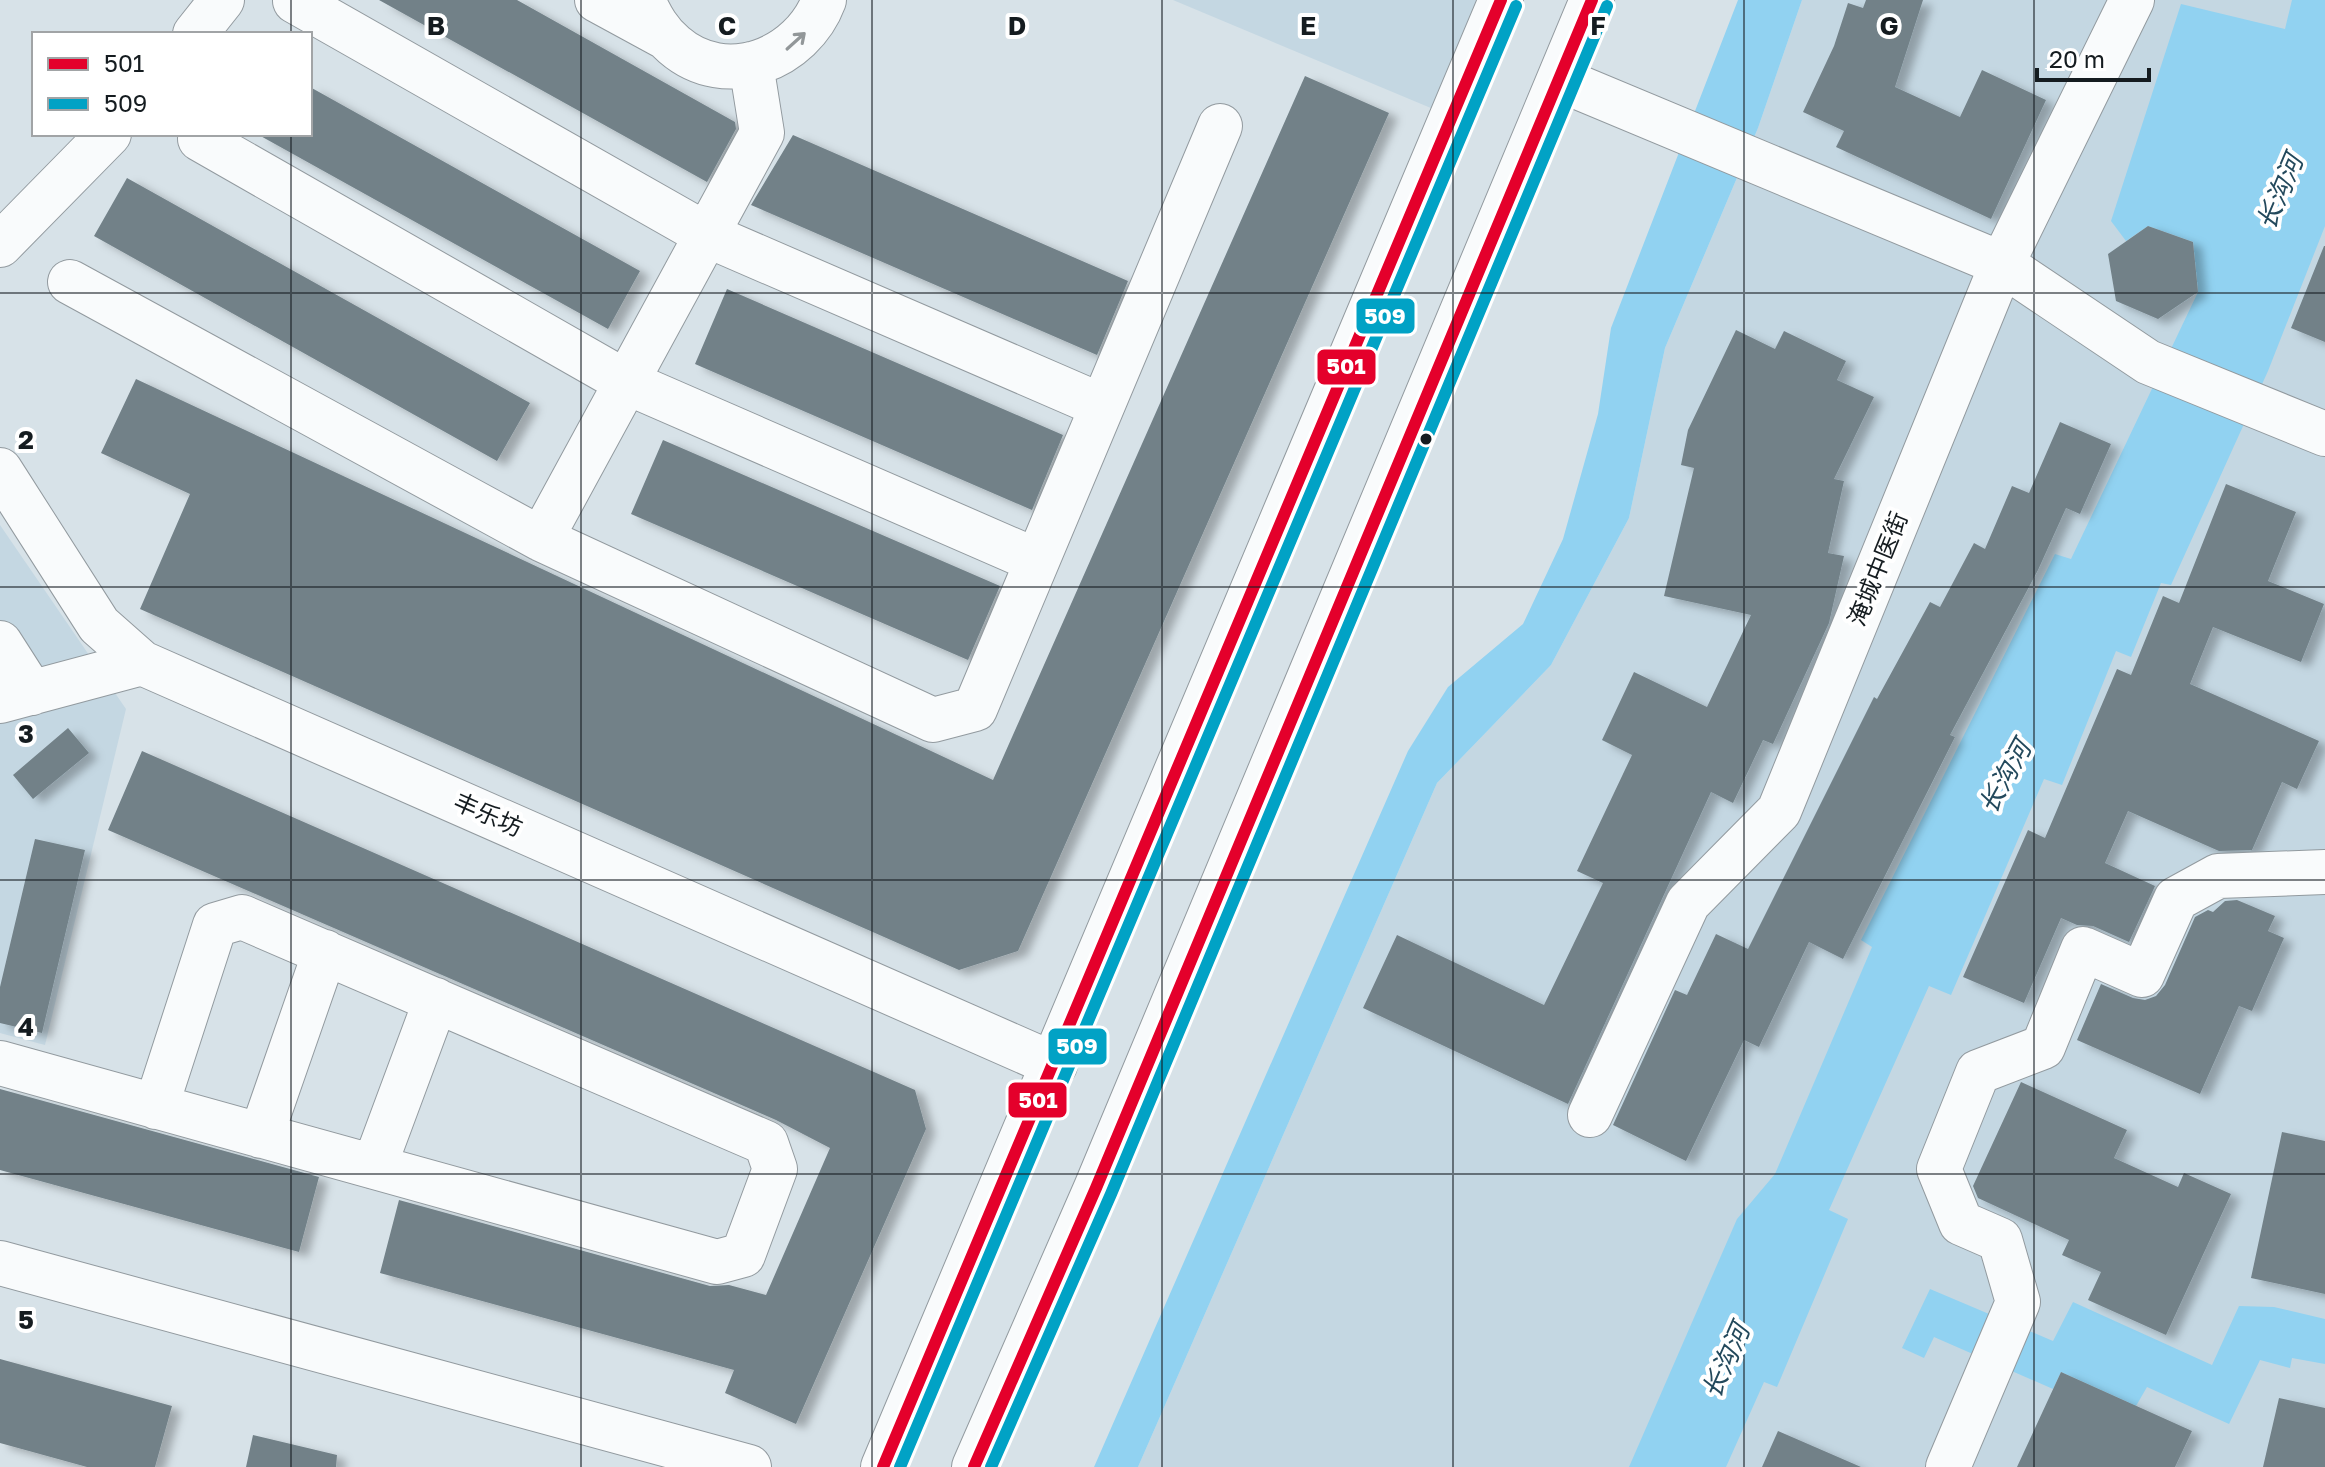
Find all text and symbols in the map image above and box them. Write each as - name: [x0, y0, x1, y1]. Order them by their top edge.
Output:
- text: B: [427, 10, 445, 41]
- text: C: [718, 10, 736, 41]
- text: D: [1008, 10, 1026, 41]
- text: E: [1300, 10, 1316, 41]
- text: F: [1590, 10, 1606, 41]
- text: G: [1879, 10, 1899, 41]
- legend: [32, 32, 312, 136]
- one-way arrow: [786, 32, 806, 50]
- scale bar: [2037, 32, 2149, 82]
- text: 20 m: [2049, 44, 2105, 73]
- text: 501: [104, 48, 144, 77]
- text: 509: [104, 88, 147, 117]
- water label: 长沟河: [2250, 145, 2311, 234]
- line badge: 509: [1355, 297, 1416, 335]
- text: 509: [1364, 302, 1406, 329]
- line badge: 501: [1316, 348, 1377, 386]
- text: 501: [1326, 352, 1366, 379]
- text: 2: [18, 424, 34, 455]
- unlabelled marker: [1418, 431, 1434, 447]
- street label: 淹城中医街: [1841, 507, 1913, 630]
- text: 3: [18, 718, 34, 749]
- water label: 长沟河: [1972, 731, 2039, 818]
- street label: 丰乐坊: [450, 786, 527, 842]
- text: 4: [18, 1011, 34, 1042]
- line badge: 509: [1047, 1027, 1108, 1066]
- text: 509: [1056, 1032, 1098, 1059]
- line badge: 501: [1007, 1081, 1068, 1119]
- text: 501: [1018, 1086, 1058, 1113]
- text: 5: [18, 1304, 34, 1335]
- water label: 长沟河: [1696, 1314, 1758, 1403]

